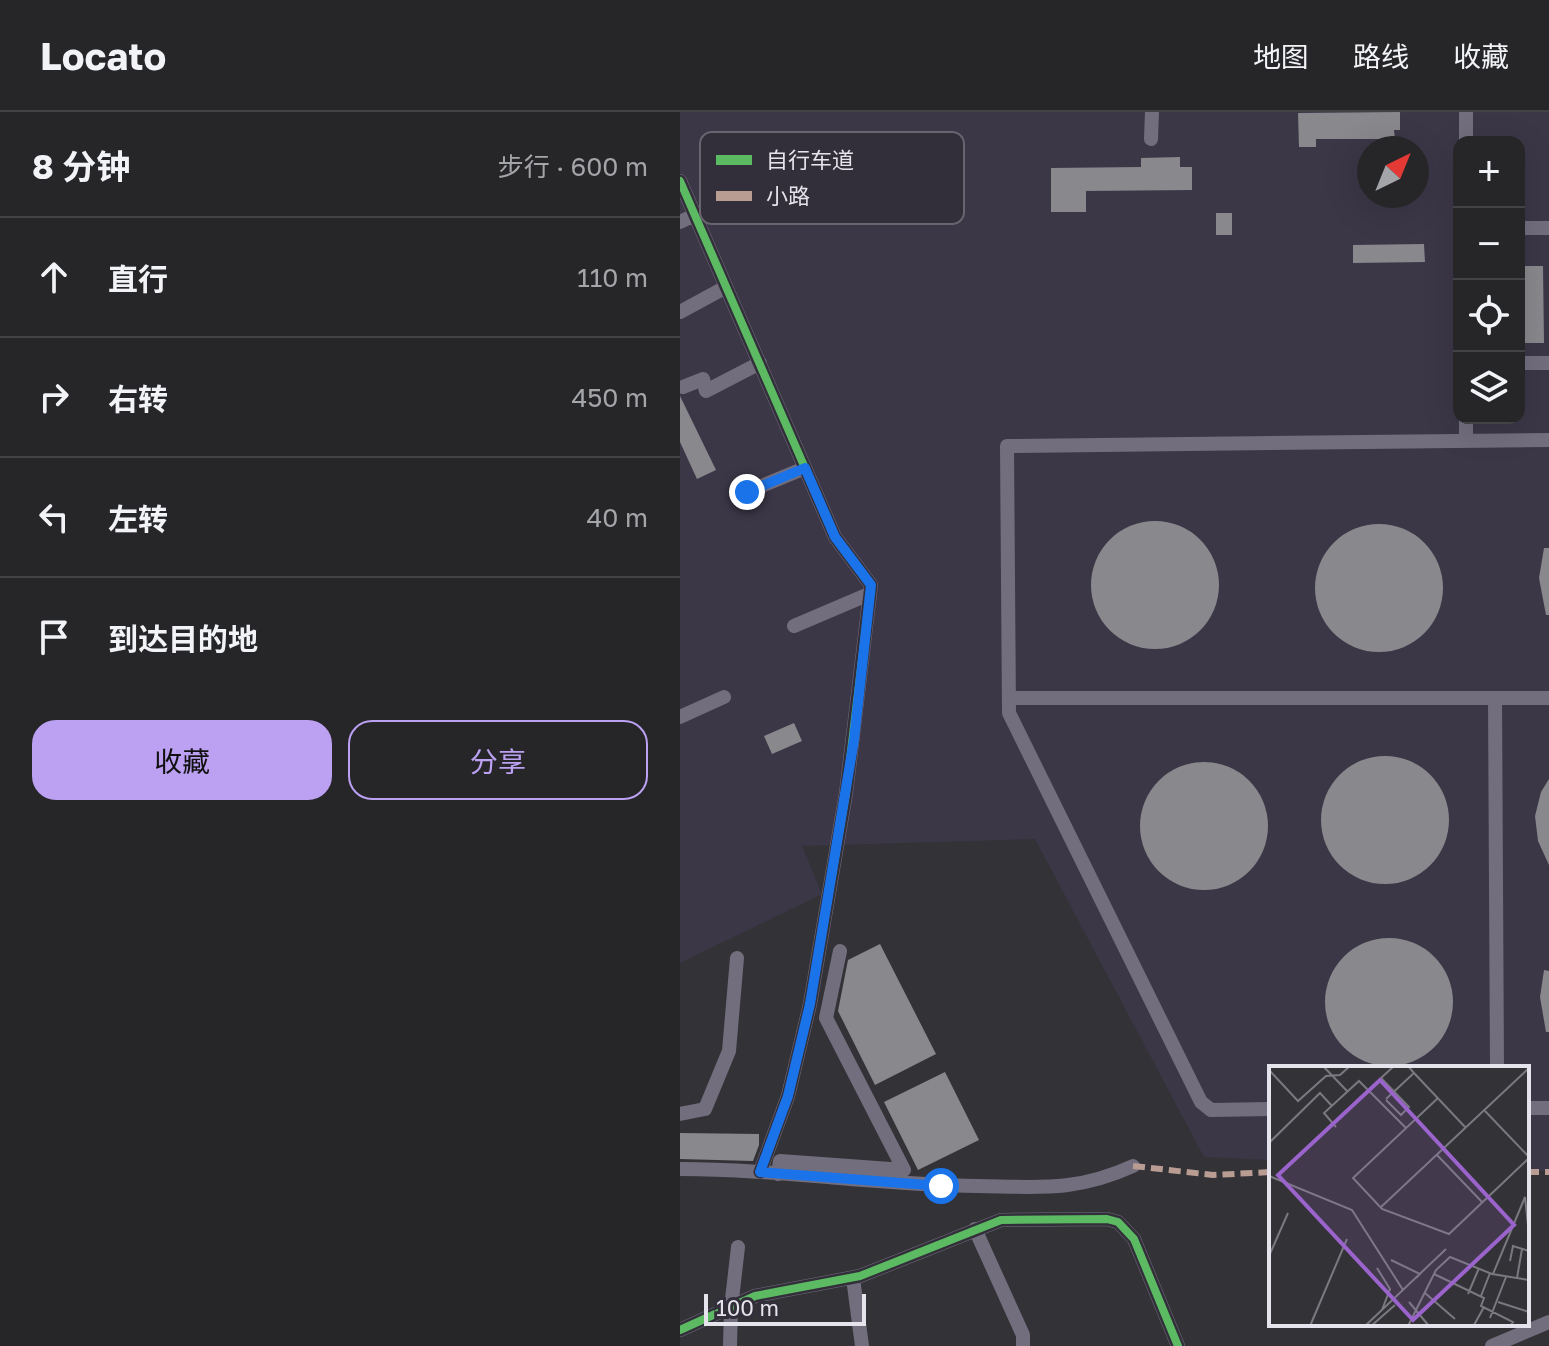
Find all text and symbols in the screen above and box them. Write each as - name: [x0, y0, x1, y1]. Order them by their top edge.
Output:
- text: Locato: [40, 33, 166, 78]
- text: 地图: [1253, 40, 1309, 73]
- text: 路线: [1353, 40, 1409, 73]
- text: 收藏: [1453, 40, 1509, 73]
- legend: [700, 132, 964, 224]
- north arrow: [1357, 136, 1429, 208]
- map controls: [1453, 136, 1525, 424]
- button: +: [1453, 136, 1525, 208]
- text: 8 分钟: [32, 146, 130, 186]
- text: 自行车道: [766, 146, 854, 173]
- text: 步行 · 600 m: [498, 151, 648, 182]
- text: 小路: [766, 182, 810, 209]
- button: −: [1453, 208, 1525, 280]
- icon: ahead: [32, 255, 76, 299]
- text: 直行: [108, 261, 168, 297]
- text: 110 m: [577, 262, 648, 293]
- button: locate: [1453, 280, 1525, 352]
- button: layers: [1453, 352, 1525, 424]
- icon: right: [32, 375, 76, 419]
- text: 右转: [108, 381, 168, 417]
- text: 450 m: [571, 382, 648, 413]
- route end: [729, 474, 765, 510]
- icon: left: [32, 495, 76, 539]
- text: 左转: [108, 501, 168, 537]
- text: 40 m: [587, 502, 648, 533]
- icon: arrive: [32, 615, 76, 659]
- text: 到达目的地: [108, 621, 258, 657]
- button: 收藏: [32, 720, 332, 800]
- button: 分享: [348, 720, 648, 800]
- inset map: [1269, 1066, 1529, 1326]
- route start: [923, 1168, 959, 1204]
- scale bar: [704, 1290, 866, 1326]
- text: 100 m: [716, 1294, 779, 1321]

